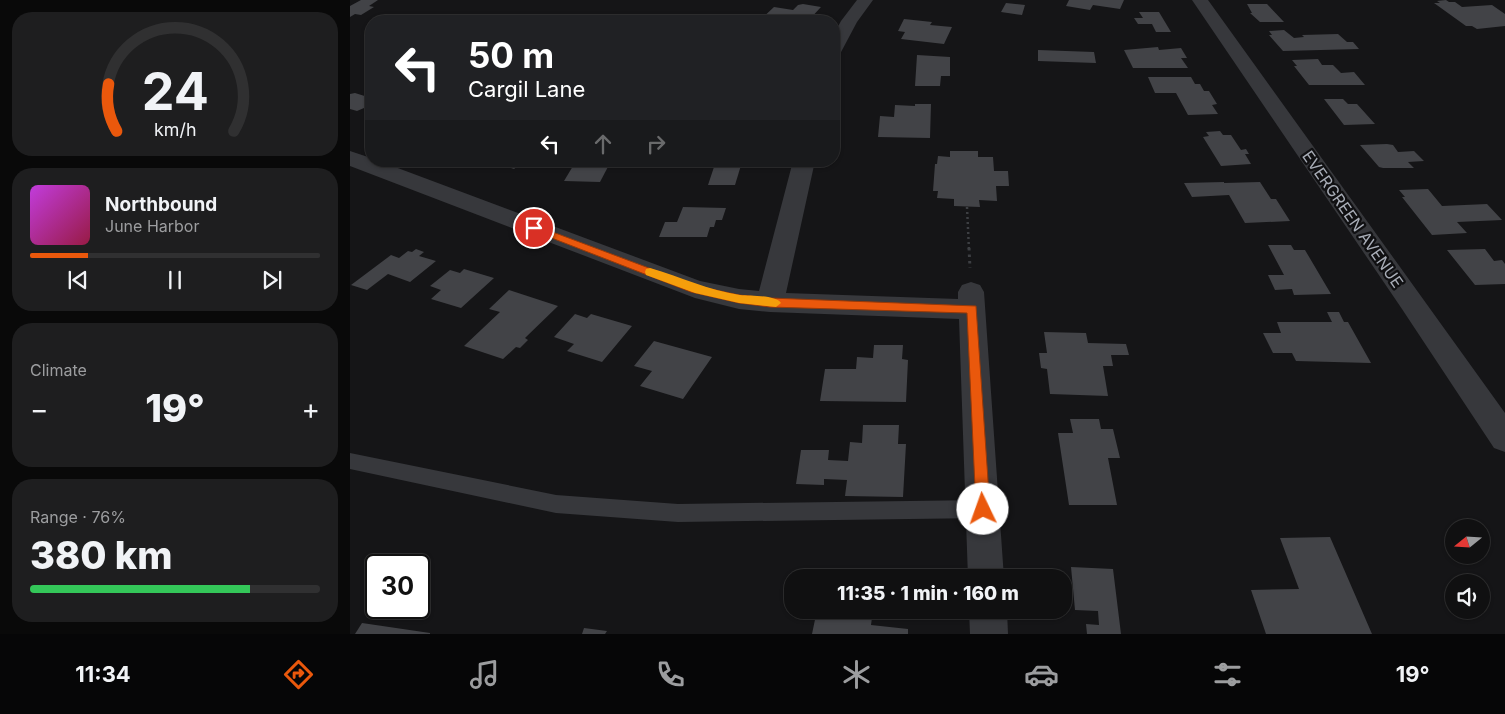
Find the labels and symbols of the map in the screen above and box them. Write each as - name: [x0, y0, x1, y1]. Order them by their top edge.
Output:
- street label: EVERGREEN AVENUE: [1298, 147, 1408, 291]
- pin: [513, 207, 555, 249]
- position arrow: [956, 482, 1008, 534]
- north arrow: [1445, 519, 1490, 564]
- speed limit sign: 30: [365, 554, 430, 619]

